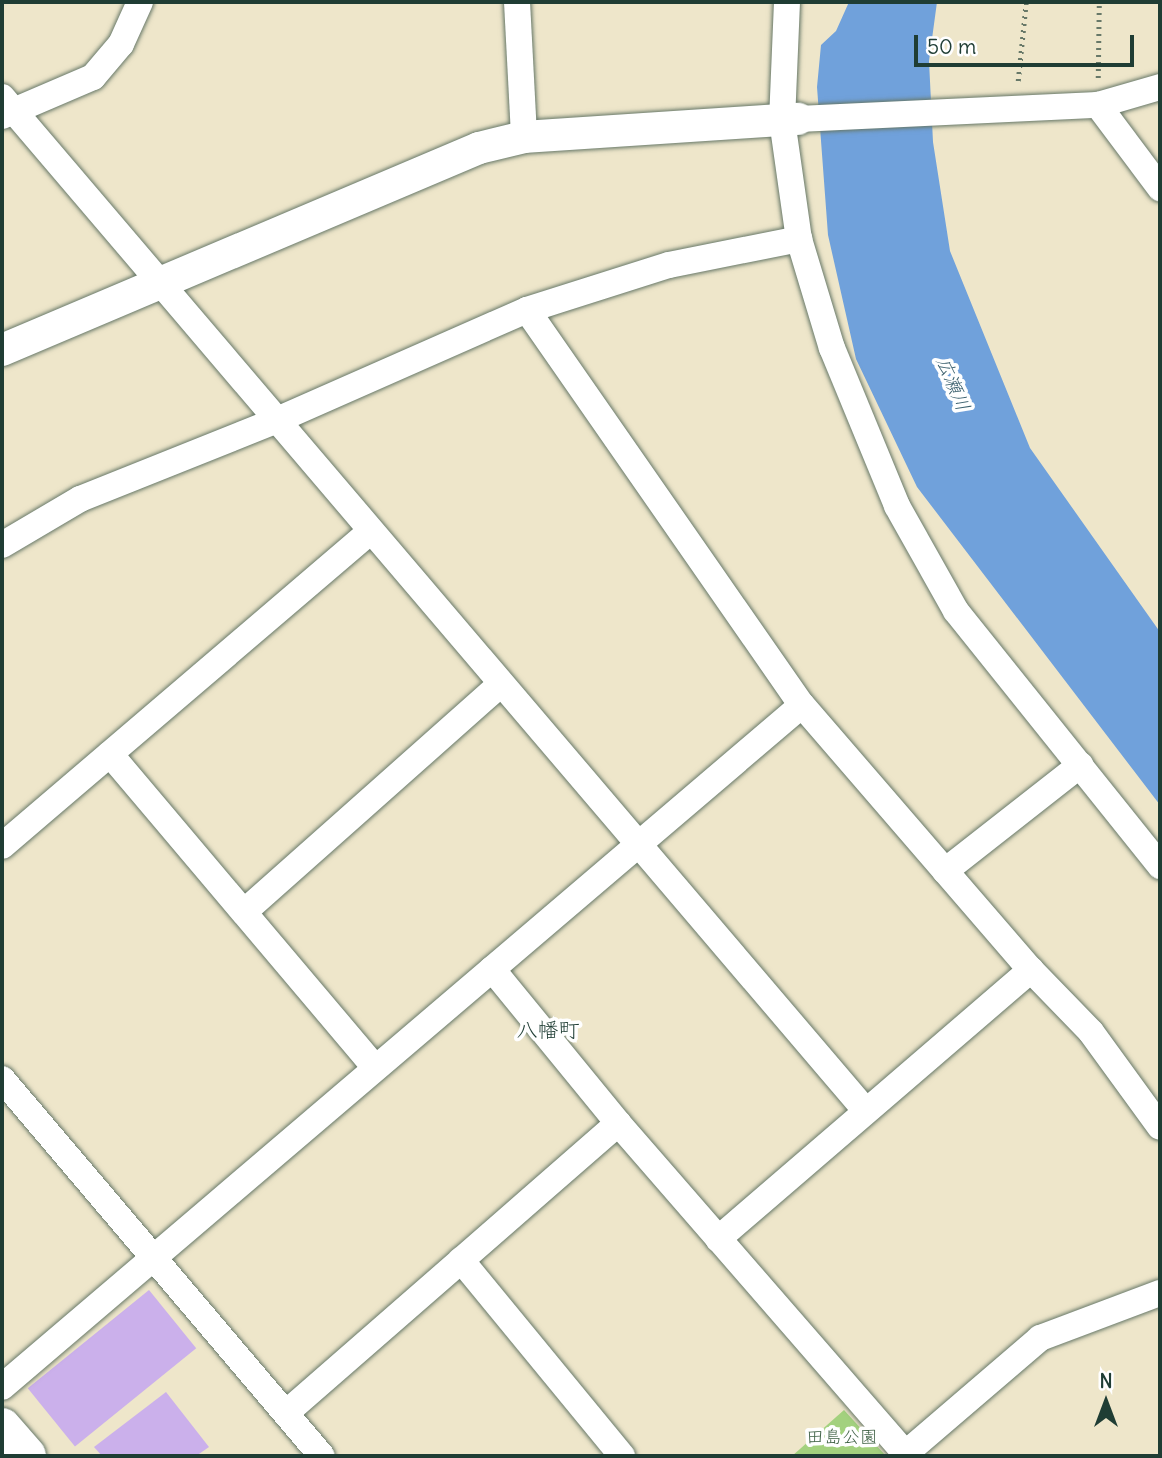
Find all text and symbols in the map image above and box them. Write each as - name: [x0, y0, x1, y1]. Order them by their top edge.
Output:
- scale bar: [917, 21, 1138, 65]
- text: 50 m: [927, 33, 976, 60]
- water label: 広瀬川: [931, 353, 975, 415]
- district label: 八幡町: [517, 1017, 579, 1043]
- north arrow: [1071, 1367, 1141, 1437]
- text: N: [1099, 1369, 1113, 1393]
- park label: 田島公園: [806, 1426, 878, 1448]

